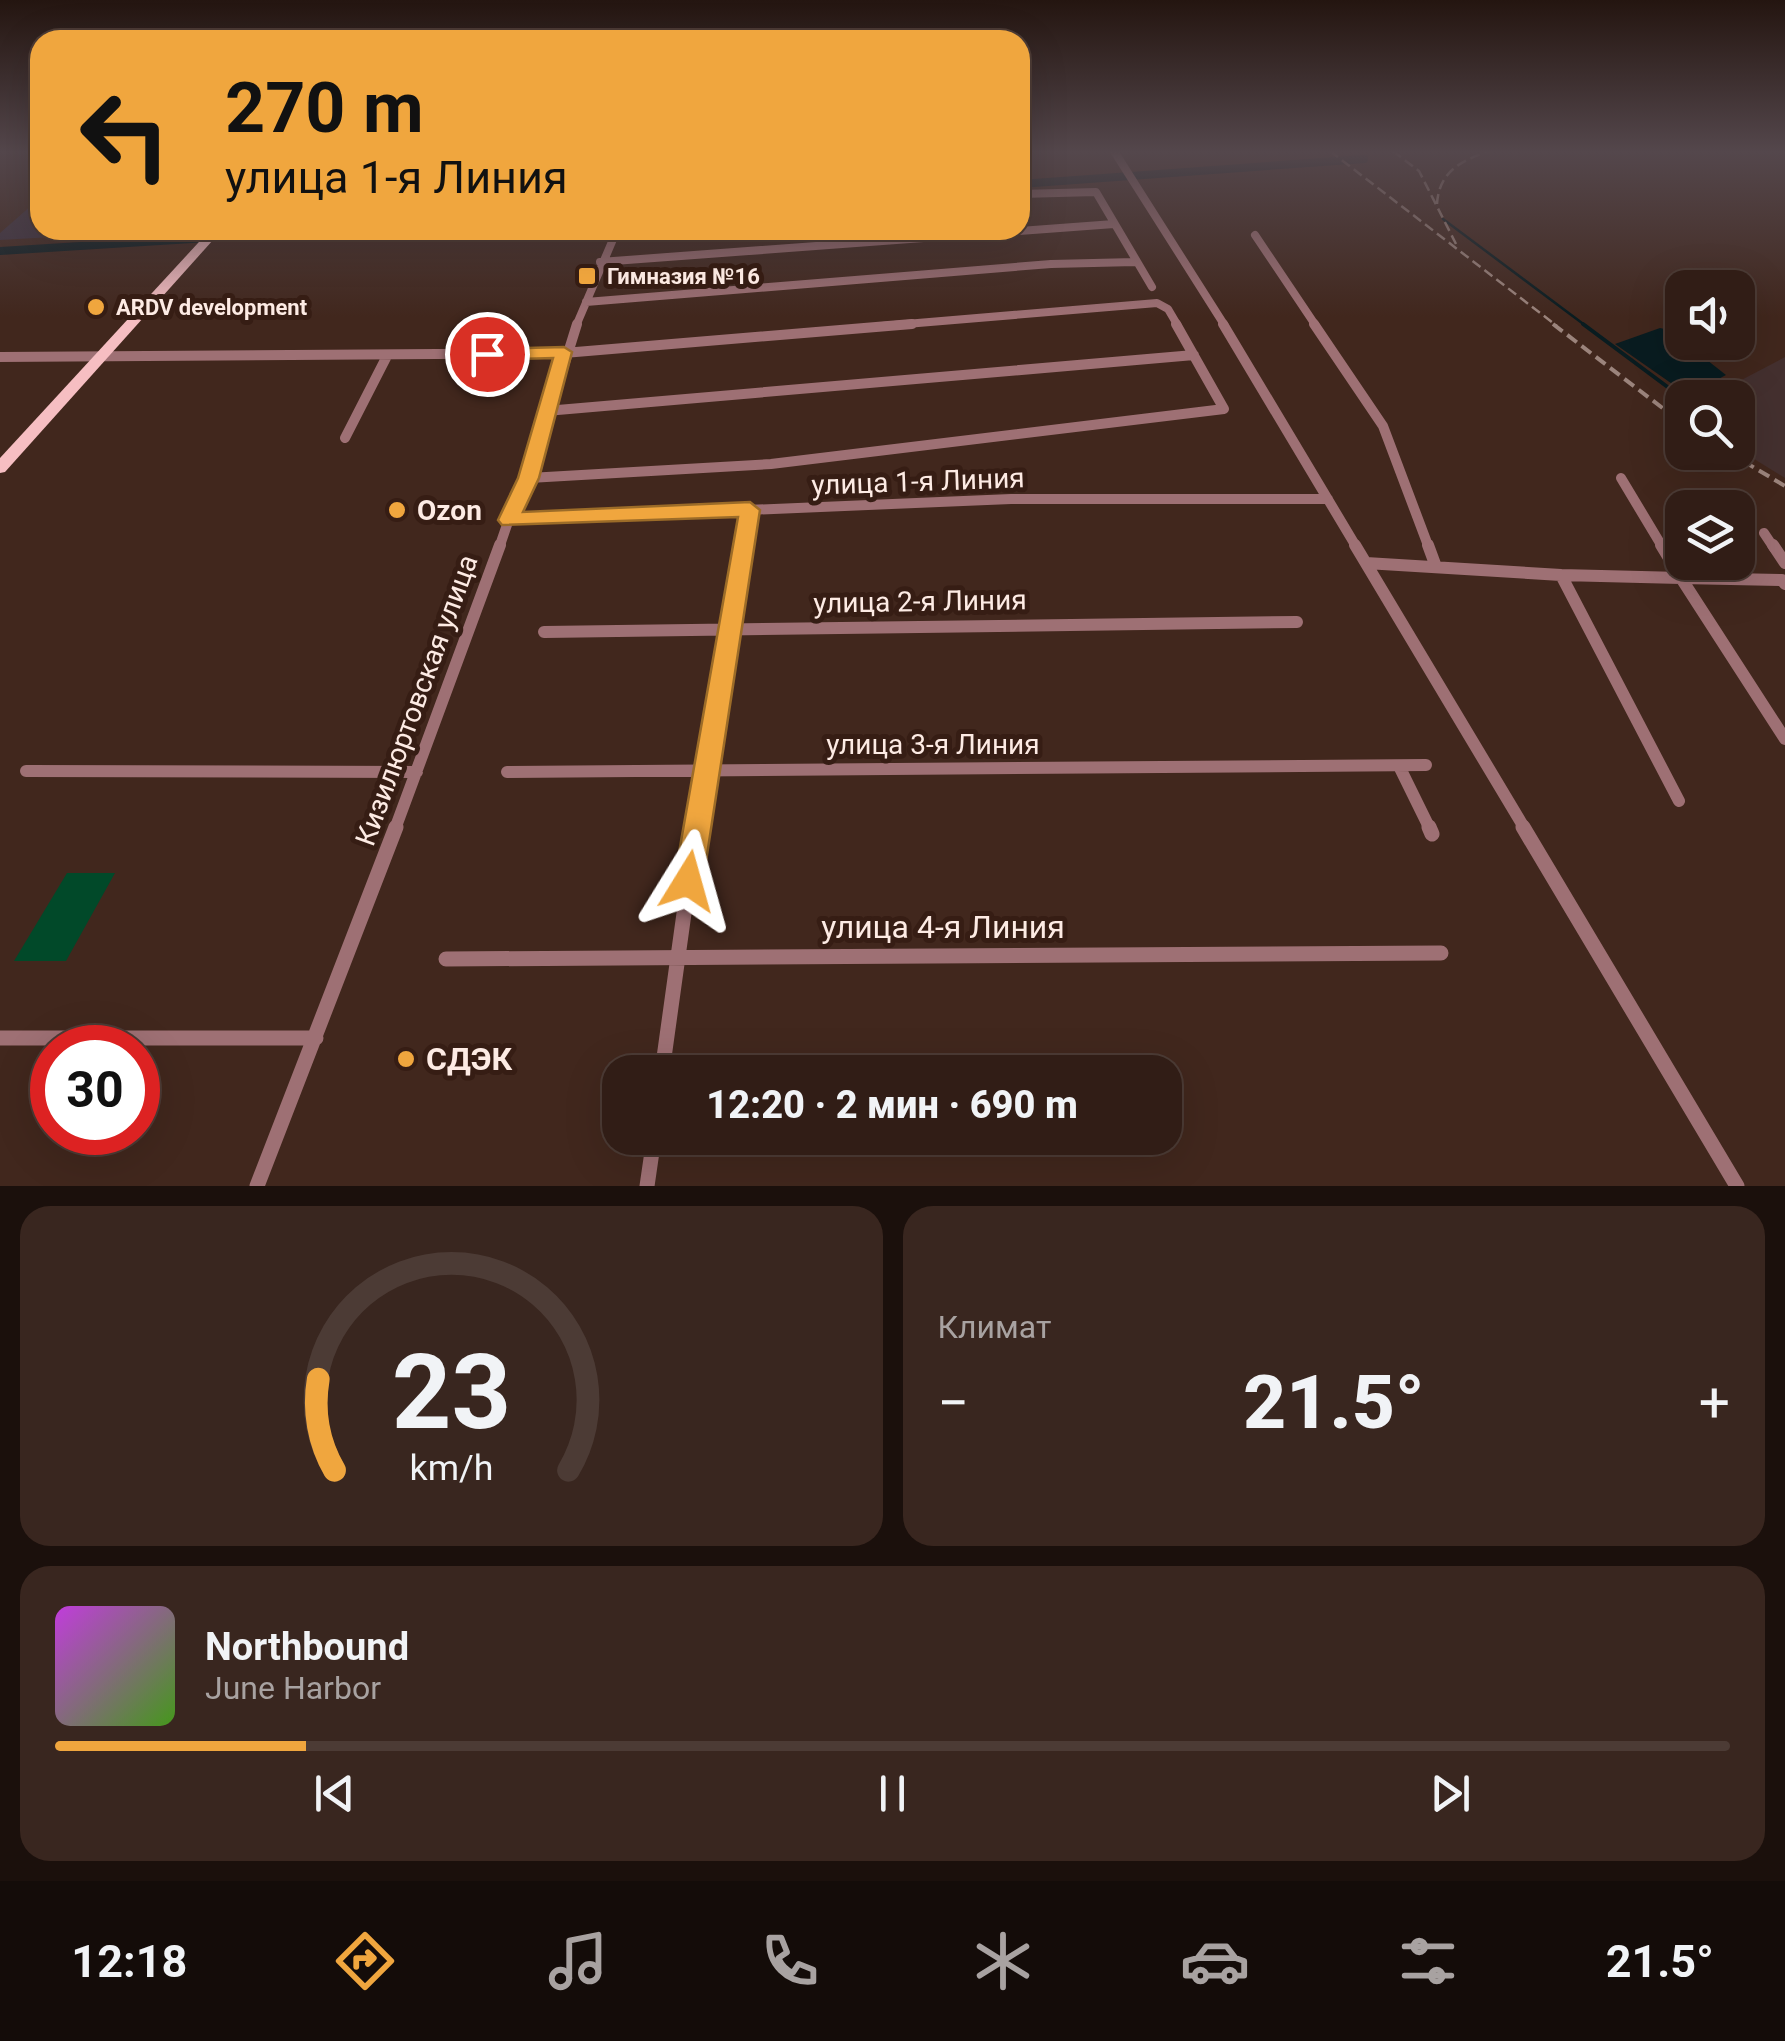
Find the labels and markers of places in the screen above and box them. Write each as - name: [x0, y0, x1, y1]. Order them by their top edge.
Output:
- place label: Гимназия №16: [607, 264, 760, 289]
- marker: Гимназия №16: [576, 265, 598, 287]
- place label: ARDV development: [116, 295, 308, 320]
- marker: ARDV development: [85, 296, 107, 318]
- pin: [445, 312, 530, 397]
- place label: Ozon: [417, 494, 482, 527]
- marker: Ozon: [386, 499, 408, 521]
- place label: СДЭК: [426, 1040, 513, 1078]
- marker: СДЭК: [395, 1048, 417, 1070]

